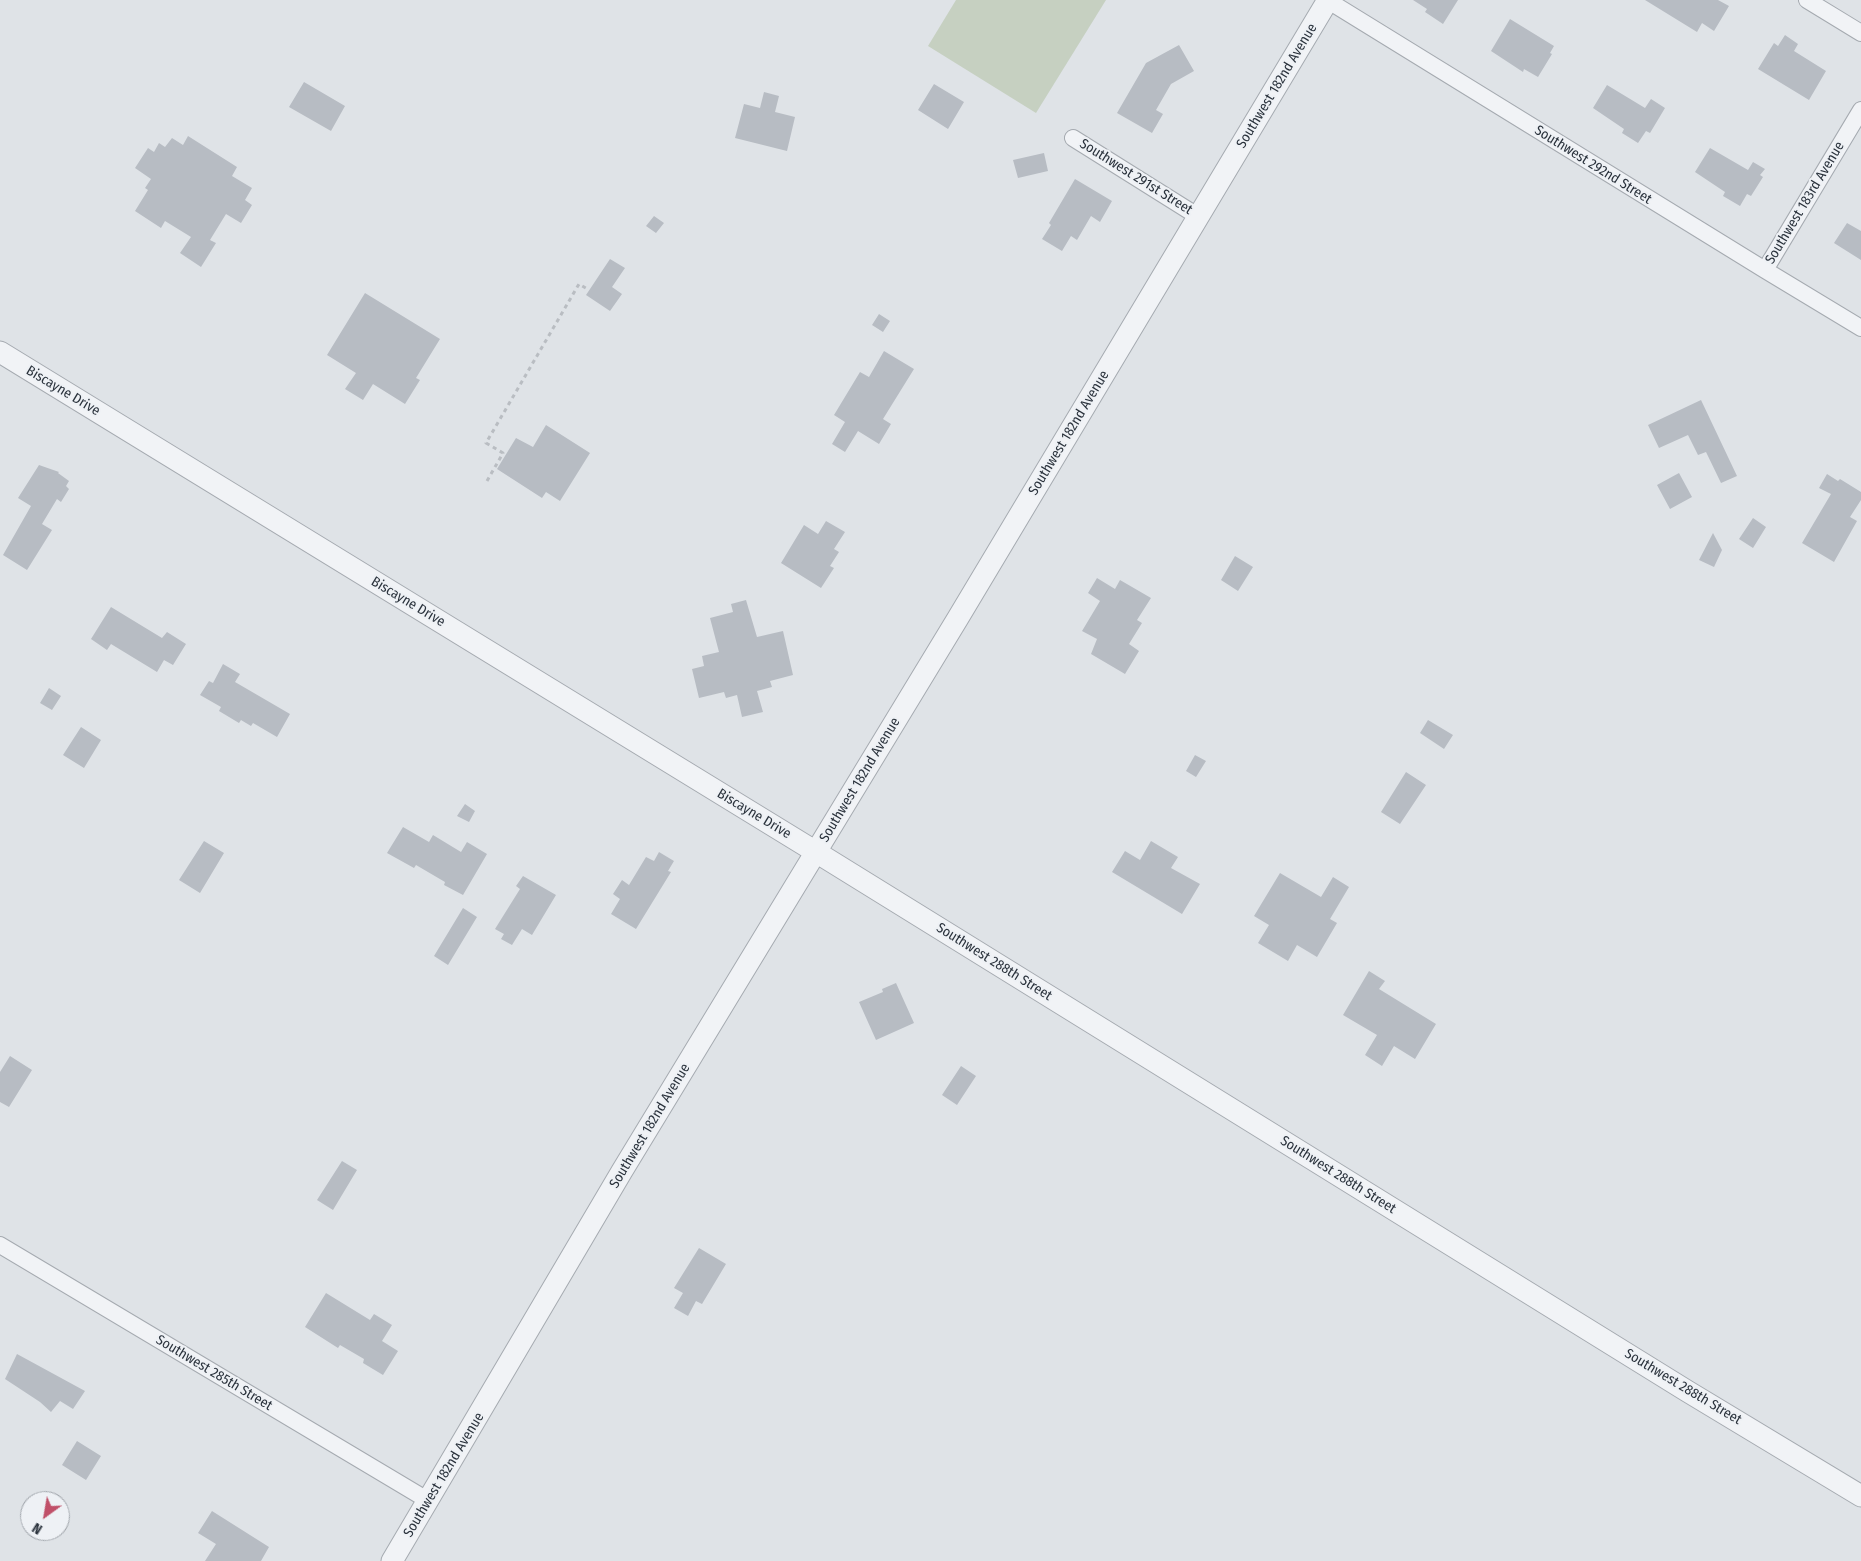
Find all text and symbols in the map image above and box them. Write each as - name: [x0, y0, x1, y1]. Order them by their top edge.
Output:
- street label: Southwest 182nd Avenue: [1233, 21, 1321, 151]
- street label: Southwest 292nd Street: [1531, 122, 1655, 208]
- street label: Southwest 291st Street: [1076, 135, 1196, 219]
- street label: Southwest 183rd Avenue: [1762, 139, 1848, 267]
- street label: Biscayne Drive: [23, 362, 103, 420]
- street label: Southwest 182nd Avenue: [1025, 368, 1113, 498]
- street label: Biscayne Drive: [368, 573, 448, 631]
- street label: Southwest 182nd Avenue: [816, 715, 904, 845]
- street label: Biscayne Drive: [714, 785, 794, 843]
- street label: Southwest 288th Street: [933, 920, 1055, 1004]
- street label: Southwest 182nd Avenue: [606, 1061, 694, 1191]
- street label: Southwest 288th Street: [1277, 1133, 1399, 1217]
- street label: Southwest 285th Street: [153, 1332, 275, 1414]
- street label: Southwest 288th Street: [1622, 1345, 1744, 1429]
- street label: Southwest 182nd Avenue: [400, 1410, 488, 1540]
- north arrow: [20, 1491, 70, 1541]
- text: N: [29, 1519, 45, 1538]

